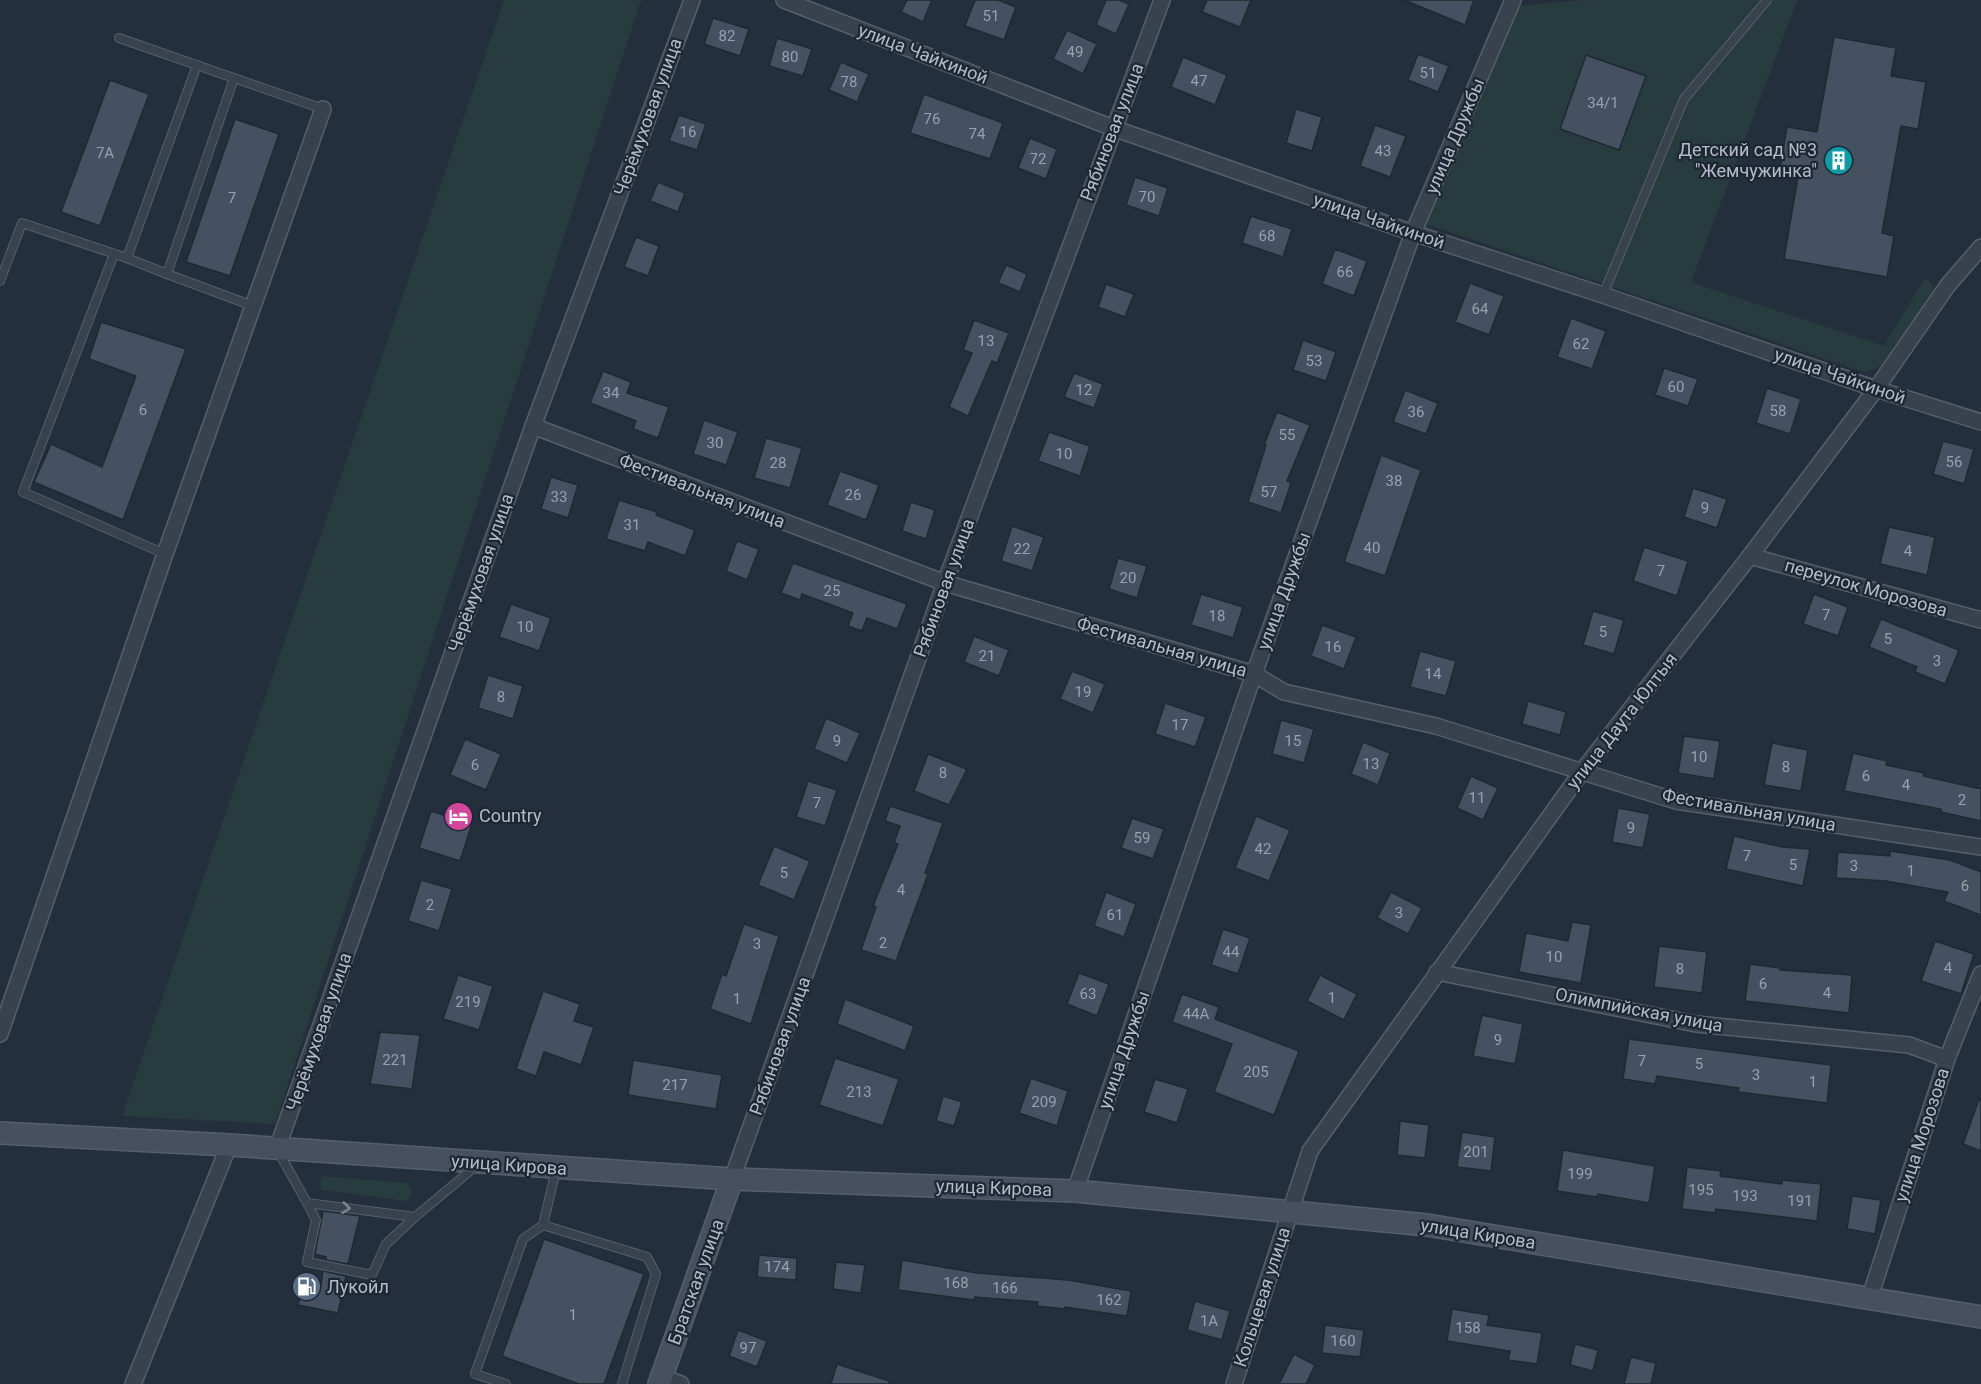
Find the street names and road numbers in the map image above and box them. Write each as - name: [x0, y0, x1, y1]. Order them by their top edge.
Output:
- street label: улица Чайкиной: [855, 19, 991, 88]
- street label: Черёмуховая улица: [609, 35, 686, 199]
- street label: Рябиновая улица: [1076, 60, 1147, 204]
- street label: улица Дружбы: [1421, 75, 1488, 197]
- street label: улица Чайкиной: [1311, 188, 1448, 253]
- street label: улица Чайкиной: [1772, 343, 1909, 408]
- street label: Фестивальная улица: [616, 449, 788, 532]
- street label: Черёмуховая улица: [444, 491, 518, 655]
- street label: Рябиновая улица: [909, 516, 978, 660]
- street label: улица Дружбы: [1253, 529, 1315, 653]
- street label: переулок Морозова: [1782, 554, 1950, 621]
- street label: Фестивальная улица: [1075, 612, 1250, 681]
- street label: улица Даута Юлтыя: [1562, 648, 1681, 793]
- street label: Фестивальная улица: [1661, 784, 1838, 835]
- street label: Черёмуховая улица: [282, 950, 356, 1114]
- street label: Рябиновая улица: [745, 974, 814, 1118]
- street label: Олимпийская улица: [1553, 983, 1725, 1036]
- street label: улица Дружбы: [1093, 988, 1154, 1112]
- street label: улица Морозова: [1890, 1065, 1953, 1205]
- street label: улица Кирова: [450, 1150, 568, 1179]
- street label: улица Кирова: [936, 1175, 1052, 1200]
- street label: улица Кирова: [1419, 1214, 1537, 1253]
- street label: Братская улица: [663, 1216, 728, 1347]
- street label: Кольцевая улица: [1229, 1224, 1294, 1369]

